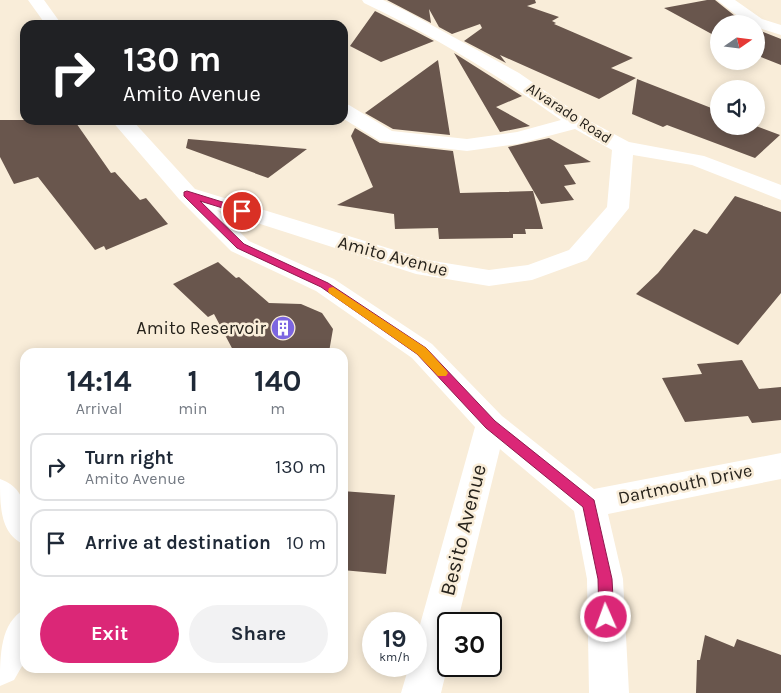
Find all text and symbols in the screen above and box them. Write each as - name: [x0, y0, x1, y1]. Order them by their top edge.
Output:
- north arrow: [710, 15, 765, 70]
- map controls: [710, 15, 765, 135]
- text: 130 m: [123, 39, 221, 80]
- icon: right: [40, 40, 105, 105]
- street label: Alvarado Road: [523, 79, 615, 147]
- button: sound: [710, 80, 765, 135]
- text: Amito Avenue: [123, 81, 261, 107]
- pin: [221, 190, 263, 232]
- icon: arrive: [228, 197, 256, 225]
- street label: Amito Avenue: [336, 231, 450, 281]
- building icon: Amito Reservoir: [270, 315, 296, 341]
- place label: Amito Reservoir: [136, 317, 266, 339]
- text: 14:14: [66, 363, 132, 399]
- text: 1: [187, 363, 198, 399]
- text: 140: [254, 363, 302, 399]
- text: Arrival: [76, 399, 122, 418]
- text: min: [178, 399, 208, 418]
- text: m: [270, 399, 285, 418]
- text: Turn right: [85, 447, 174, 469]
- icon: right: [42, 453, 70, 481]
- text: 130 m: [275, 456, 326, 478]
- street label: Dartmouth Drive: [616, 459, 754, 509]
- street label: Besito Avenue: [435, 462, 491, 598]
- text: Amito Avenue: [85, 469, 185, 488]
- icon: arrive: [42, 529, 70, 557]
- text: Arrive at destination: [85, 532, 271, 554]
- text: 10 m: [286, 532, 326, 554]
- position arrow: [579, 590, 631, 642]
- button: Exit: [40, 605, 179, 663]
- button: Share: [189, 605, 328, 663]
- speed limit sign: 30: [437, 612, 502, 677]
- text: 19: [382, 624, 407, 653]
- text: km/h: [379, 650, 410, 664]

